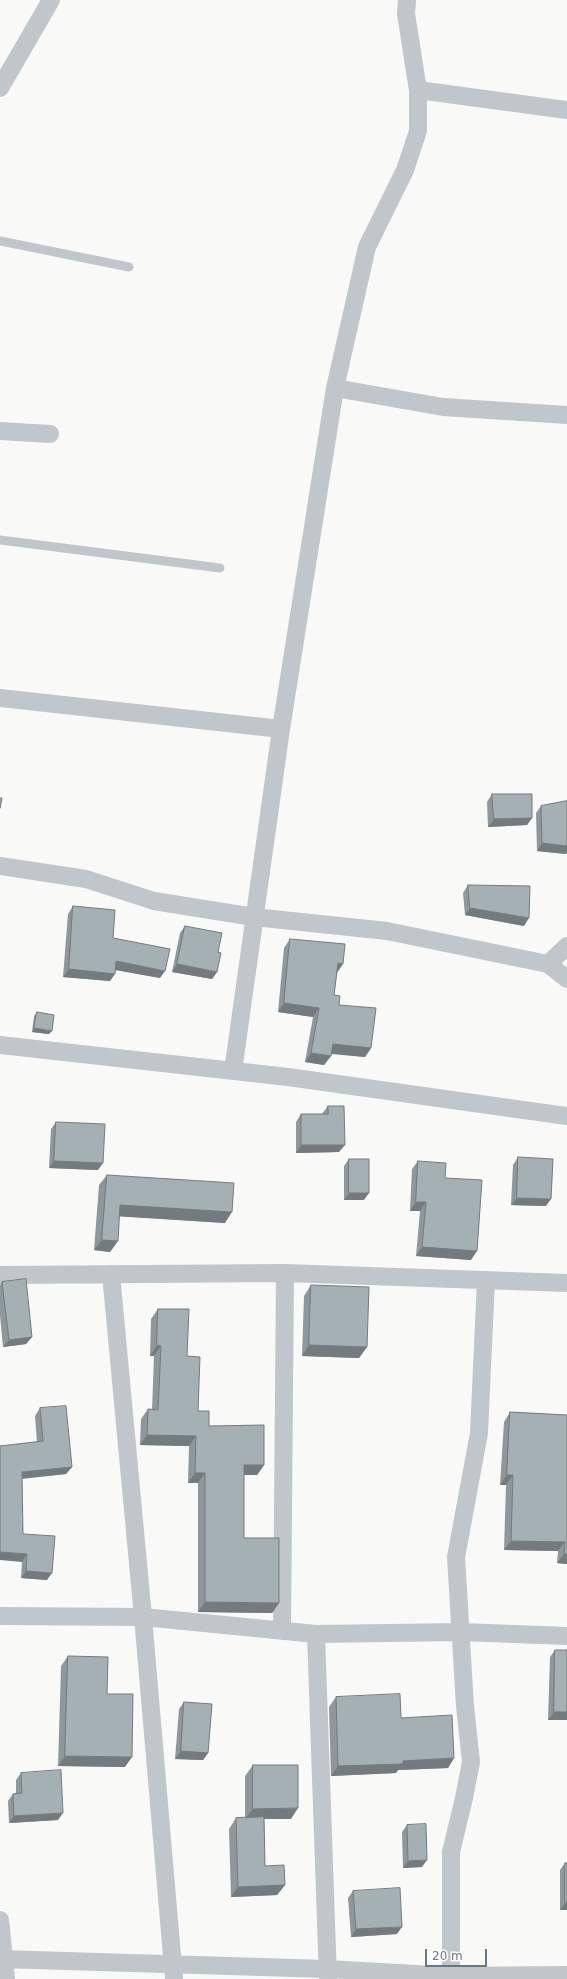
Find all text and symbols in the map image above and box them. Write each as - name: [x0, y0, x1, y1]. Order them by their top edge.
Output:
- scale bar: [427, 1941, 489, 1967]
- text: 20 m: [432, 1949, 463, 1963]

